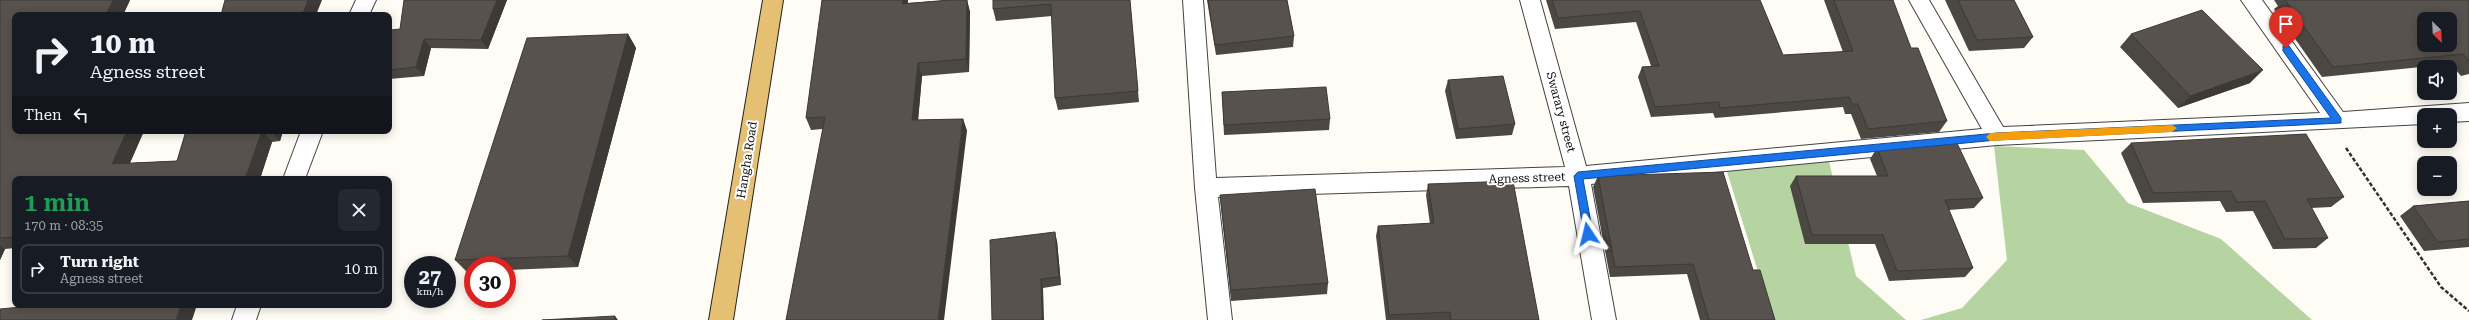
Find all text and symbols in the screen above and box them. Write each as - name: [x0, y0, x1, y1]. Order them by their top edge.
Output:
- pin: [2269, 7.0, 2303, 48]
- north arrow: [2417, 12, 2457, 52]
- map controls: [2417, 12, 2457, 196]
- icon: arrive: [2275, 13, 2297, 35]
- text: 10 m: [90, 27, 155, 60]
- icon: right: [24, 28, 76, 80]
- button: sound: [2417, 60, 2457, 100]
- text: Agness street: [90, 61, 205, 82]
- street label: Swarary street: [1543, 70, 1579, 154]
- icon: left: [70, 104, 92, 126]
- text: Then: [24, 106, 62, 124]
- button: +: [2417, 108, 2457, 148]
- street label: Hangha Road: [734, 120, 760, 199]
- button: −: [2417, 156, 2457, 196]
- street label: Agness street: [1488, 170, 1566, 186]
- text: 1 min: [24, 189, 90, 217]
- button: close: [338, 189, 380, 231]
- position arrow: [1567, 213, 1609, 255]
- text: 170 m · 08:35: [24, 218, 103, 233]
- text: Turn right: [60, 253, 139, 271]
- speed limit sign: 30: [464, 256, 516, 308]
- icon: right: [26, 258, 48, 280]
- text: 10 m: [344, 260, 378, 278]
- text: 27: [419, 265, 441, 289]
- text: Agness street: [60, 271, 143, 286]
- text: km/h: [417, 286, 443, 297]

